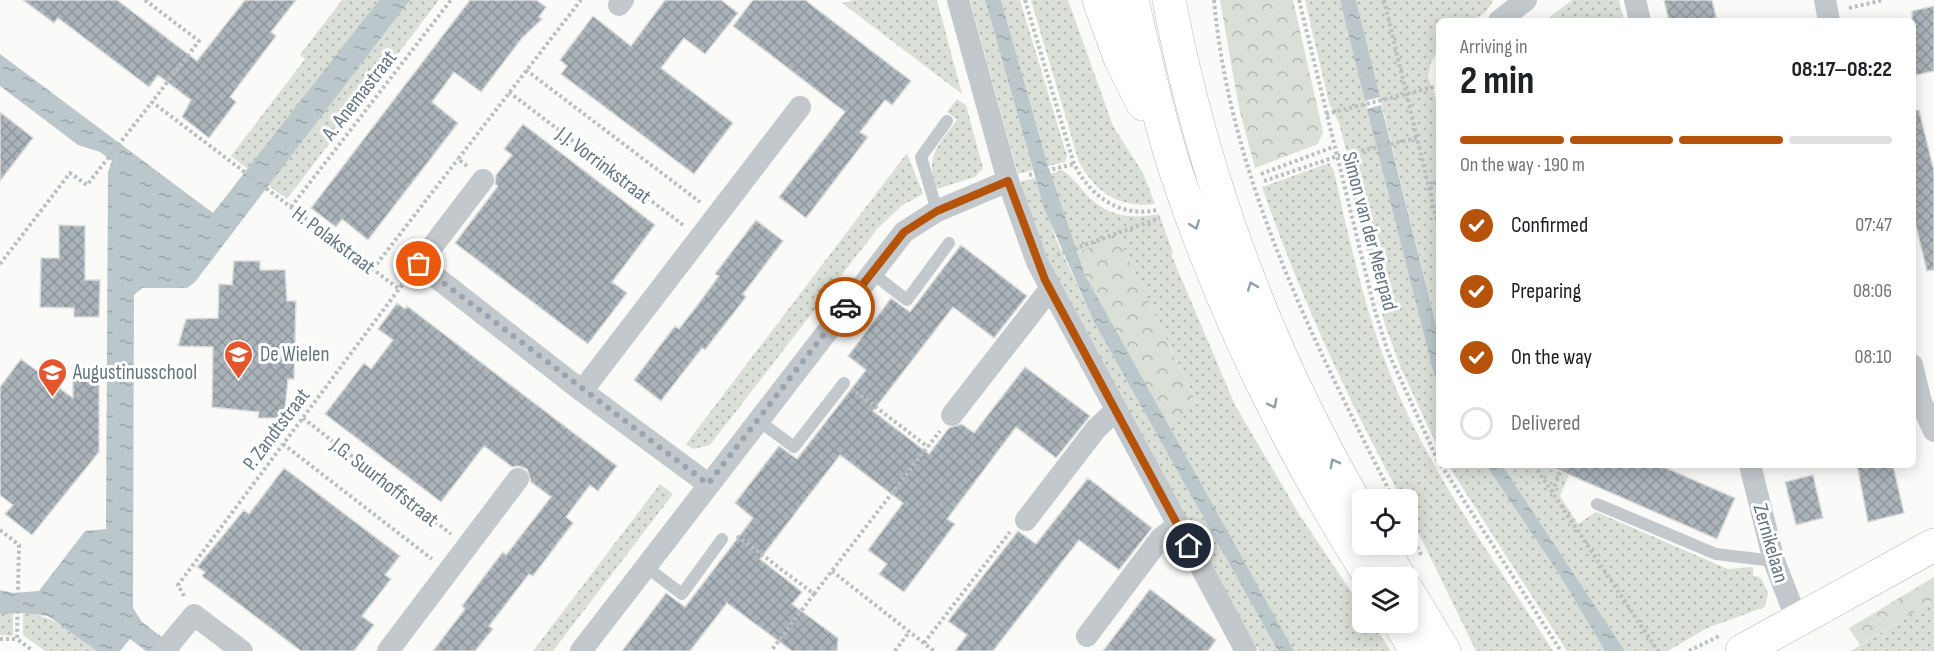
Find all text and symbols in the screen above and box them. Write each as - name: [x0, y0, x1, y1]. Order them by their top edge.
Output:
- text: Arriving in: [1460, 35, 1528, 59]
- street label: A. Anemastraat: [316, 45, 402, 146]
- text: 08:17–08:22: [1792, 56, 1892, 83]
- text: 2 min: [1460, 58, 1534, 105]
- street label: J.J. Vorrinkstraat: [551, 121, 656, 209]
- street label: Simon van der Meerpad: [1336, 149, 1403, 313]
- text: On the way · 190 m: [1460, 153, 1585, 177]
- street label: H. Polakstraat: [287, 201, 380, 280]
- icon: check: [1460, 209, 1493, 242]
- text: Confirmed: [1511, 212, 1588, 239]
- text: 07:47: [1855, 213, 1892, 237]
- one-way arrow: [1188, 220, 1201, 230]
- pin: [393, 238, 444, 289]
- icon: bag: [402, 247, 435, 280]
- icon: check: [1460, 275, 1493, 308]
- courier: [815, 277, 875, 337]
- text: Preparing: [1511, 278, 1581, 305]
- text: 08:06: [1853, 279, 1892, 303]
- one-way arrow: [1247, 281, 1260, 291]
- icon: car: [829, 291, 862, 324]
- school or university icon: De Wielen: [223, 338, 255, 380]
- icon: check: [1460, 341, 1493, 374]
- place label: De Wielen: [260, 342, 329, 367]
- text: On the way: [1511, 344, 1592, 371]
- text: 08:10: [1855, 345, 1892, 369]
- school or university icon: Augustinusschool: [36, 356, 68, 398]
- place label: Augustinusschool: [72, 360, 197, 385]
- street label: P. Zandtstraat: [238, 383, 315, 475]
- one-way arrow: [1265, 398, 1277, 409]
- text: Delivered: [1511, 410, 1580, 437]
- street label: J.G. Suurhoffstraat: [325, 432, 444, 532]
- one-way arrow: [1330, 458, 1341, 469]
- map controls: [1352, 489, 1418, 633]
- button: locate: [1352, 489, 1418, 555]
- street label: Zernikelaan: [1747, 501, 1794, 585]
- pin: [1163, 520, 1214, 571]
- icon: home: [1172, 529, 1205, 562]
- button: layers: [1352, 567, 1418, 633]

